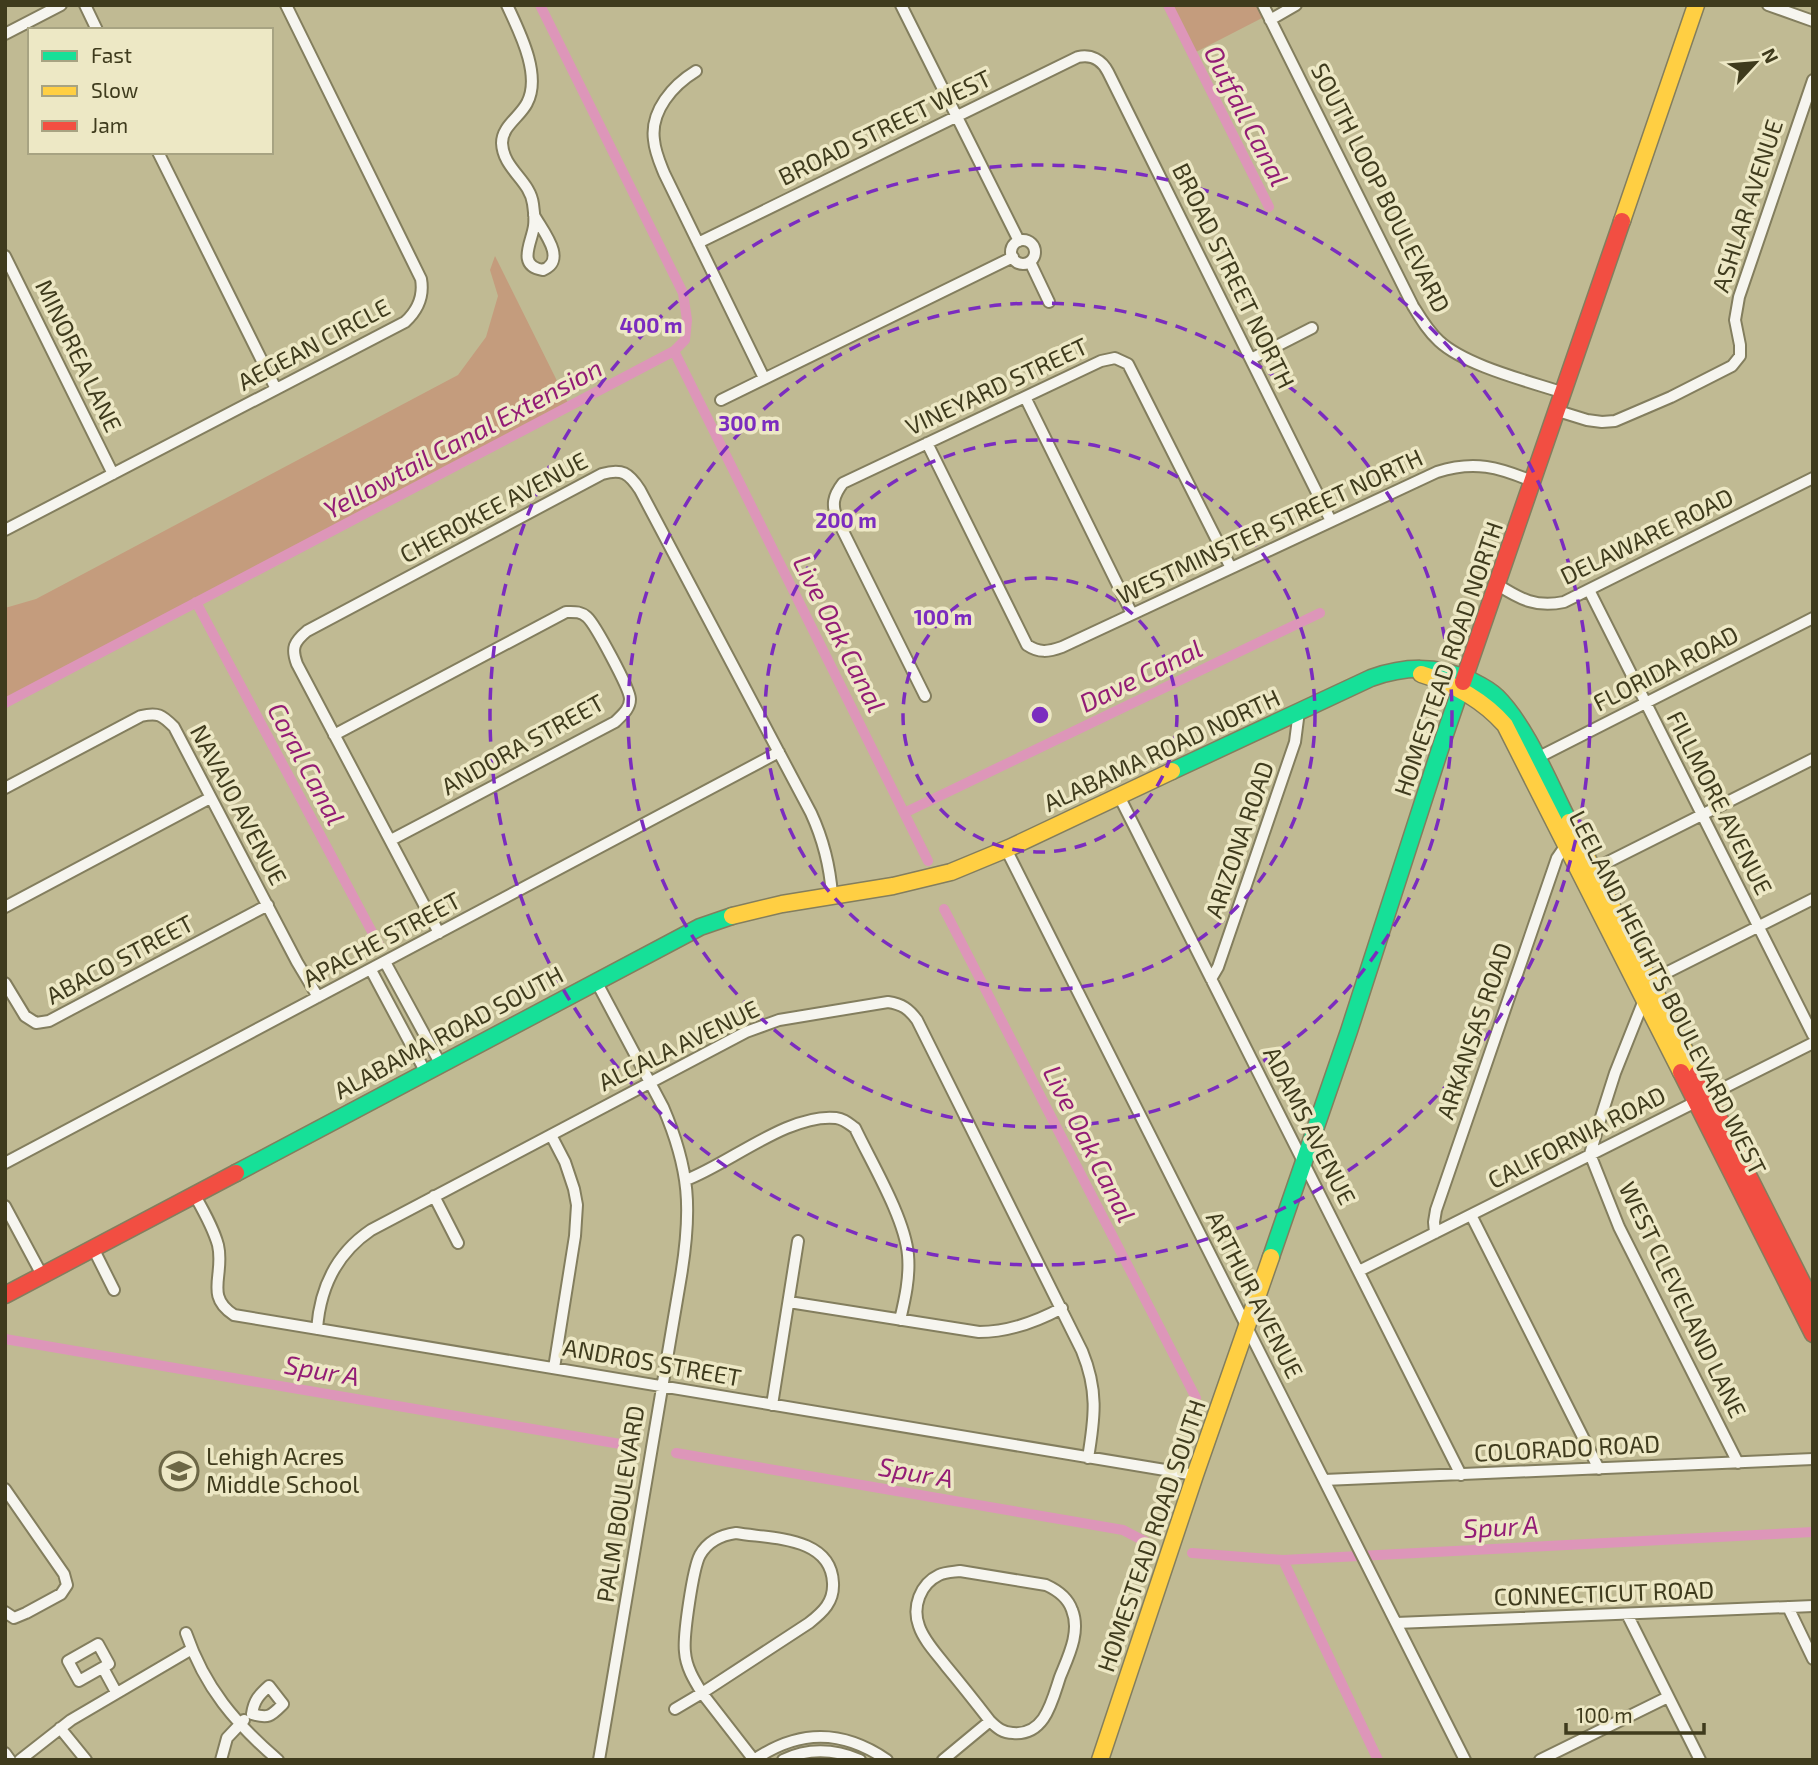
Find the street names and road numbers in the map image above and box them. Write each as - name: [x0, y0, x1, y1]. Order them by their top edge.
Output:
- street label: SOUTH LOOP BOULEVARD: [1306, 58, 1457, 317]
- street label: BROAD STREET WEST: [773, 63, 995, 191]
- street label: ASHLAR AVENUE: [1705, 116, 1788, 296]
- street label: BROAD STREET NORTH: [1167, 158, 1302, 393]
- street label: MINOREA LANE: [30, 274, 129, 436]
- street label: AEGEAN CIRCLE: [232, 291, 394, 396]
- street label: VINEYARD STREET: [901, 331, 1092, 441]
- street label: WESTMINSTER STREET NORTH: [1112, 442, 1427, 609]
- street label: CHEROKEE AVENUE: [395, 445, 592, 568]
- street label: DELAWARE ROAD: [1555, 481, 1737, 590]
- street label: HOMESTEAD ROAD NORTH: [1387, 518, 1508, 799]
- street label: FLORIDA ROAD: [1588, 619, 1743, 717]
- street label: ALABAMA ROAD NORTH: [1039, 682, 1284, 817]
- street label: ANDORA STREET: [436, 687, 609, 800]
- street label: FILLMORE AVENUE: [1661, 706, 1779, 899]
- street label: NAVAJO AVENUE: [185, 719, 294, 889]
- street label: ARIZONA ROAD: [1198, 757, 1279, 922]
- street label: LEELAND HEIGHTS BOULEVARD WEST: [1563, 805, 1773, 1179]
- street label: APACHE STREET: [297, 885, 465, 992]
- street label: ABACO STREET: [41, 908, 198, 1010]
- street label: ARKANSAS ROAD: [1430, 939, 1517, 1123]
- street label: ALABAMA ROAD SOUTH: [329, 959, 568, 1104]
- street label: ALCALA AVENUE: [593, 993, 764, 1096]
- street label: ADAMS AVENUE: [1258, 1041, 1363, 1209]
- street label: CALIFORNIA ROAD: [1483, 1079, 1670, 1194]
- street label: WEST CLEVELAND LANE: [1614, 1177, 1753, 1422]
- street label: ARTHUR AVENUE: [1201, 1206, 1310, 1383]
- street label: ANDROS STREET: [561, 1332, 744, 1391]
- street label: HOMESTEAD ROAD SOUTH: [1090, 1396, 1211, 1675]
- street label: PALM BOULEVARD: [590, 1403, 649, 1604]
- street label: COLORADO ROAD: [1473, 1428, 1661, 1467]
- street label: CONNECTICUT ROAD: [1493, 1574, 1715, 1611]

